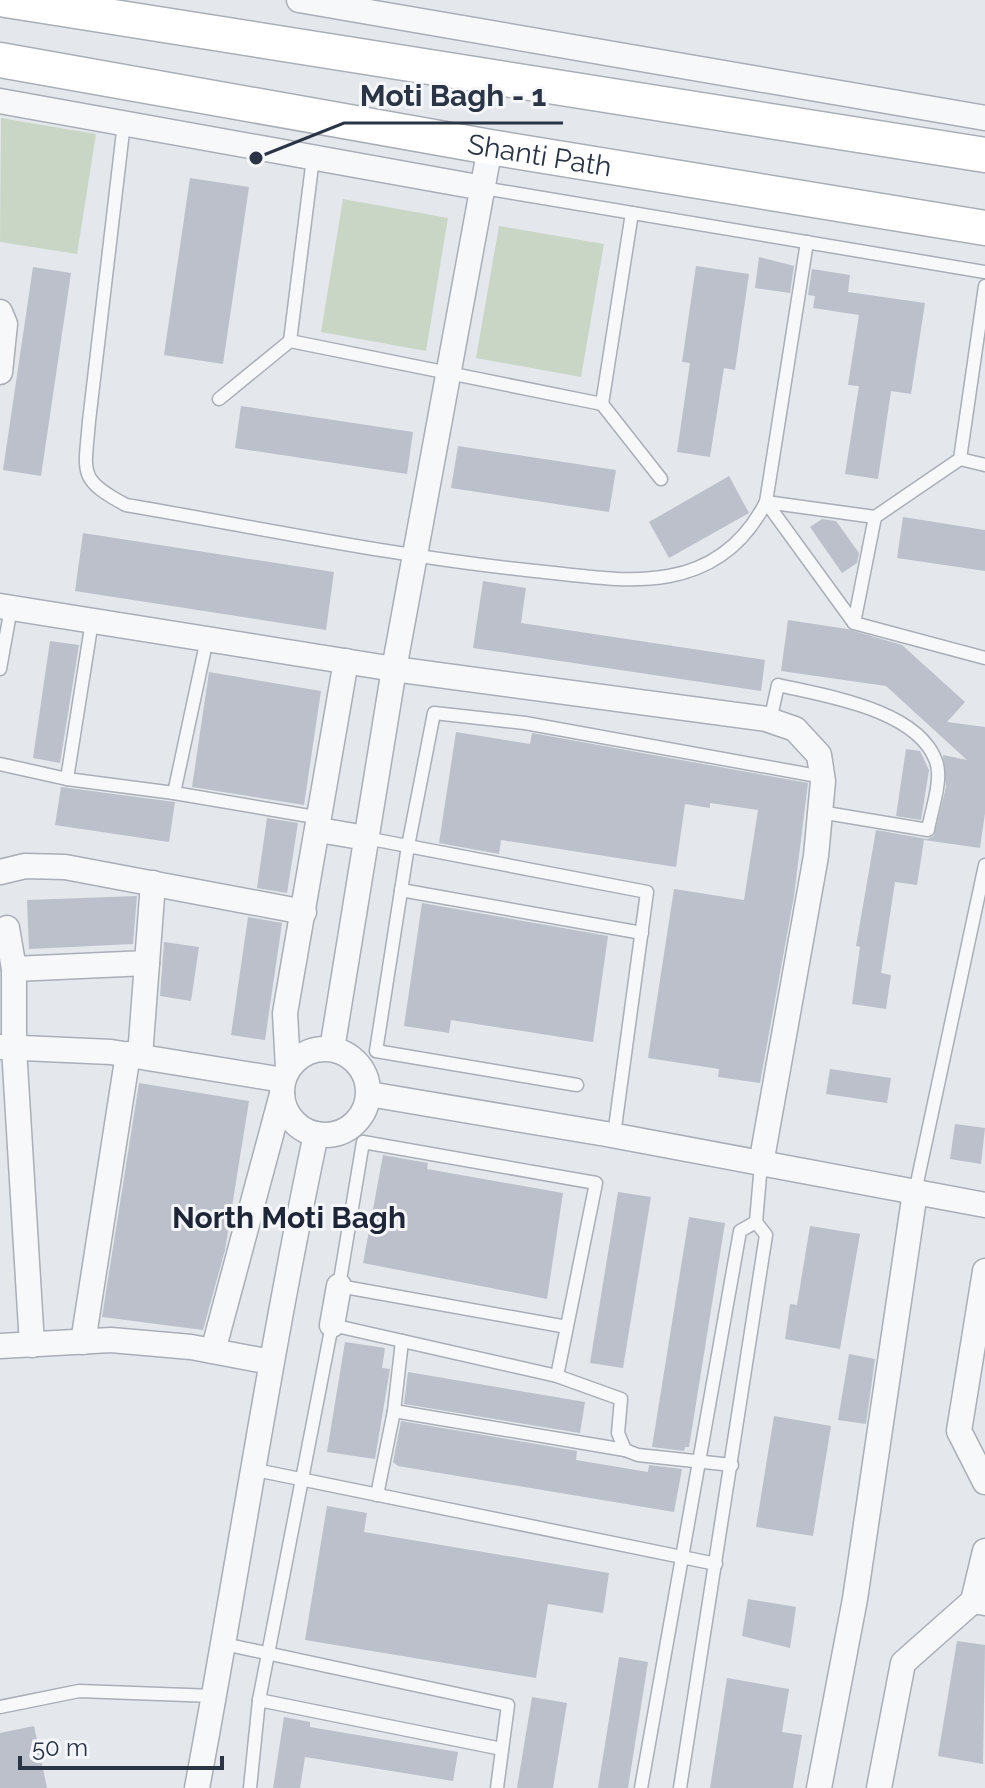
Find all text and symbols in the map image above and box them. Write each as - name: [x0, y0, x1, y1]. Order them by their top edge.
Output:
- callout: Moti Bagh - 1: [344, 69, 563, 123]
- text: Moti Bagh - 1: [360, 78, 546, 113]
- street label: Shanti Path: [465, 127, 614, 184]
- district label: North Moti Bagh: [172, 1200, 406, 1235]
- scale bar: [20, 1720, 222, 1770]
- text: 50 m: [32, 1733, 88, 1762]

